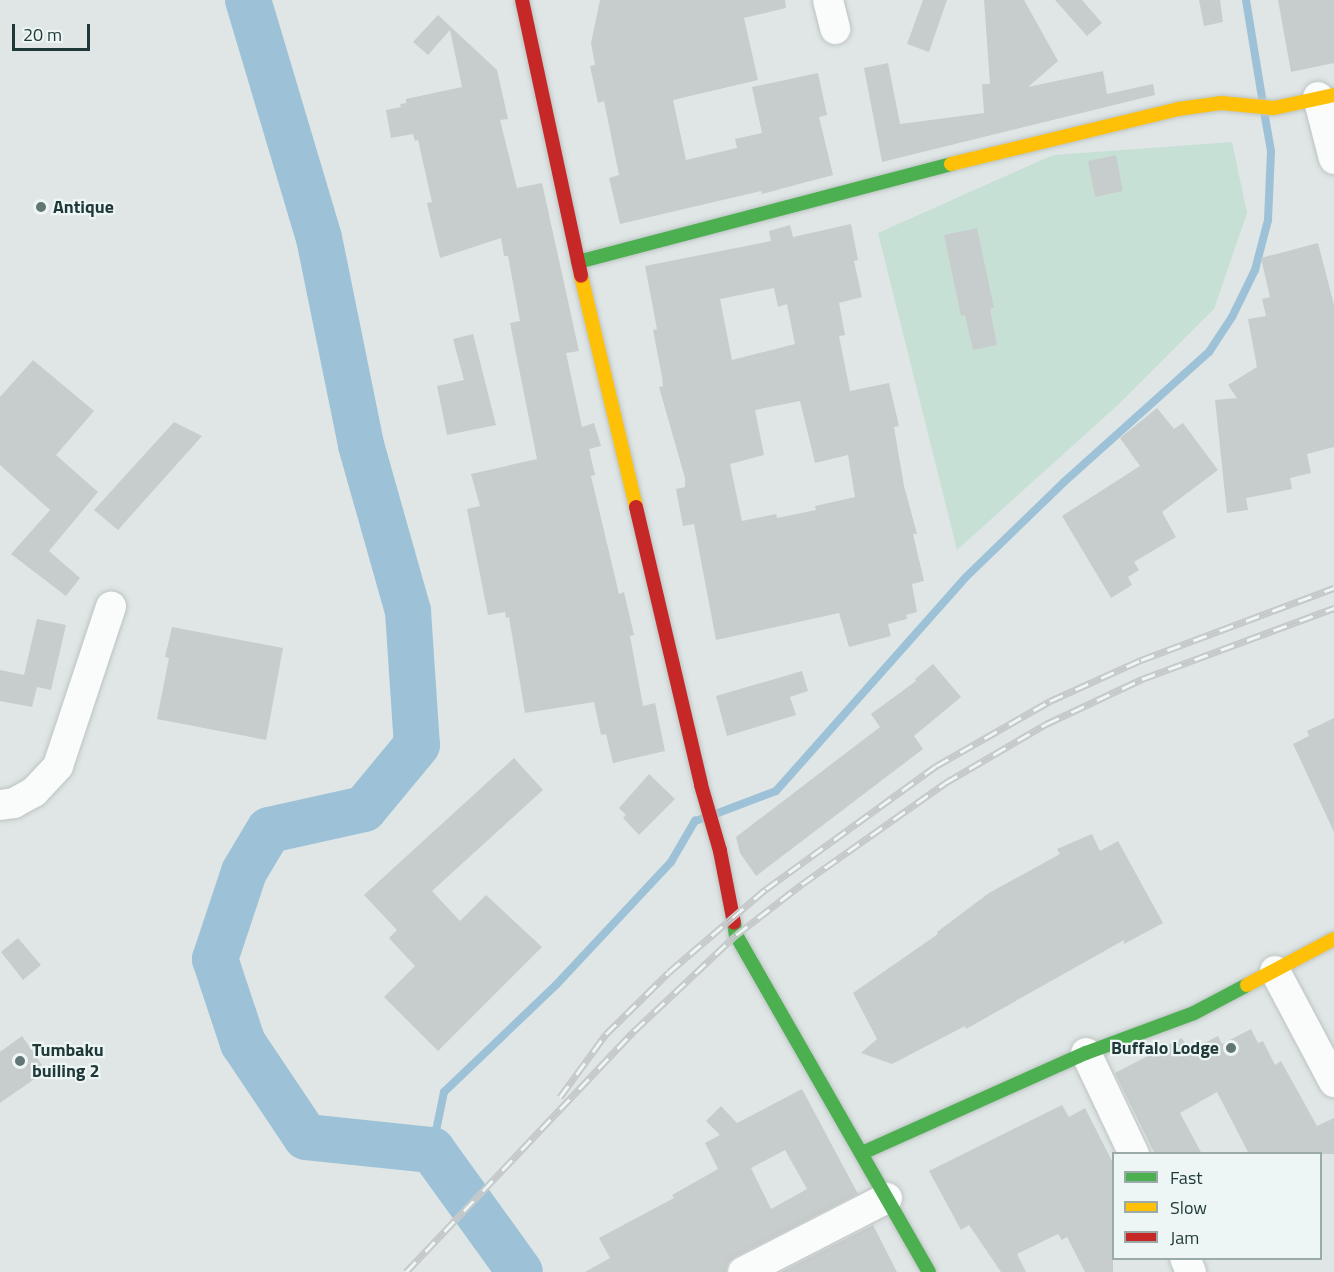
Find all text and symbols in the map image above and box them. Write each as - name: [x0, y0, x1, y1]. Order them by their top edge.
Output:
- scale bar: [15, 12, 93, 50]
- text: 20 m: [23, 21, 62, 48]
- place label: Antique: [53, 196, 114, 218]
- marker: Antique: [34, 200, 48, 214]
- place label: Buffalo Lodge: [1111, 1037, 1219, 1059]
- place label: Tumbaku builing 2: [32, 1040, 104, 1082]
- marker: Buffalo Lodge: [1224, 1041, 1238, 1055]
- marker: Tumbaku builing 2: [13, 1054, 27, 1068]
- legend: [1112, 1152, 1322, 1260]
- text: Fast: [1170, 1164, 1203, 1191]
- text: Slow: [1170, 1194, 1207, 1221]
- text: Jam: [1170, 1224, 1199, 1251]

